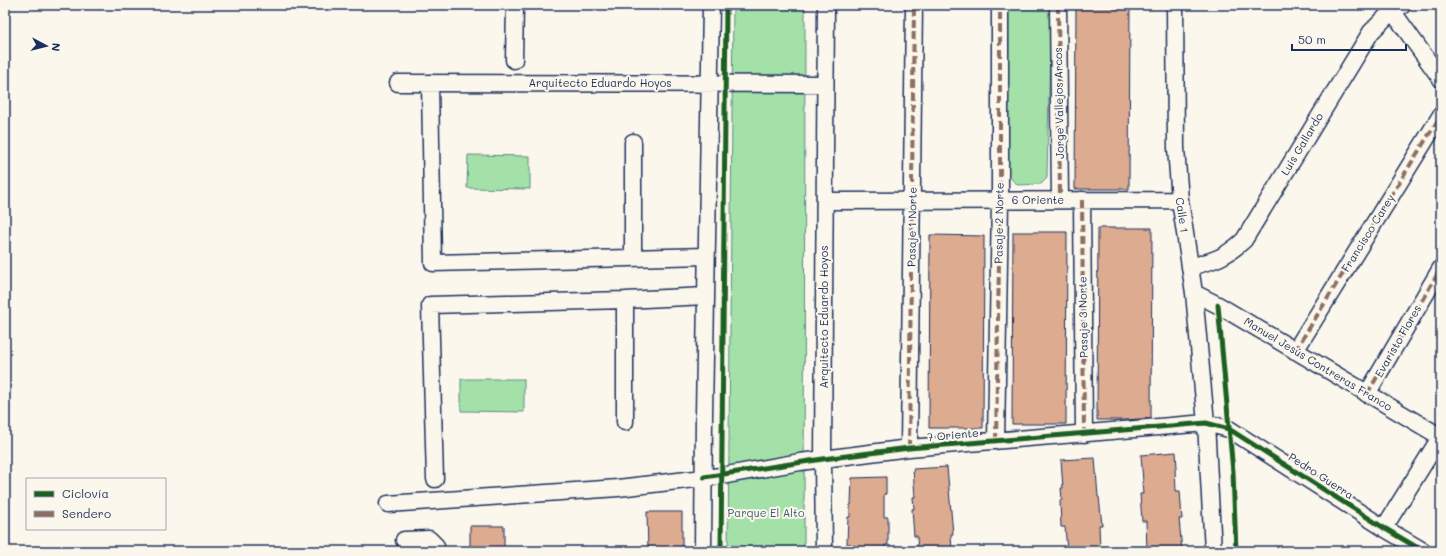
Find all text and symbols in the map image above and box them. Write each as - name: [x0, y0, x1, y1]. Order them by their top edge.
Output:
- north arrow: [26, 26, 66, 66]
- scale bar: [1292, 26, 1406, 52]
- text: 50 m: [1298, 31, 1326, 47]
- text: N: [48, 42, 64, 52]
- street label: Jorge Vallejos Arcos: [1050, 47, 1067, 159]
- street label: Arquitecto Eduardo Hoyos: [528, 75, 672, 90]
- street label: Luis Gallardo: [1277, 109, 1326, 178]
- street label: Pasaje 2 Norte: [990, 182, 1007, 264]
- street label: Pasaje 1 Norte: [903, 187, 920, 267]
- street label: Francisco Carey: [1338, 191, 1398, 274]
- street label: 6 Oriente: [1012, 192, 1064, 207]
- street label: Calle 1: [1173, 196, 1192, 234]
- street label: Arquitecto Eduardo Hoyos: [816, 245, 831, 389]
- street label: Pasaje 3 Norte: [1074, 276, 1091, 358]
- street label: Evaristo Flores: [1371, 302, 1424, 380]
- street label: Manuel Jesús Contreras Franco: [1241, 313, 1396, 414]
- street label: 7 Oriente: [927, 425, 980, 444]
- street label: Pedro Guerra: [1286, 449, 1357, 502]
- legend: [26, 478, 166, 530]
- text: Ciclovía: [62, 485, 109, 501]
- text: Sendero: [62, 505, 111, 521]
- park label: Parque El Alto: [728, 505, 805, 520]

